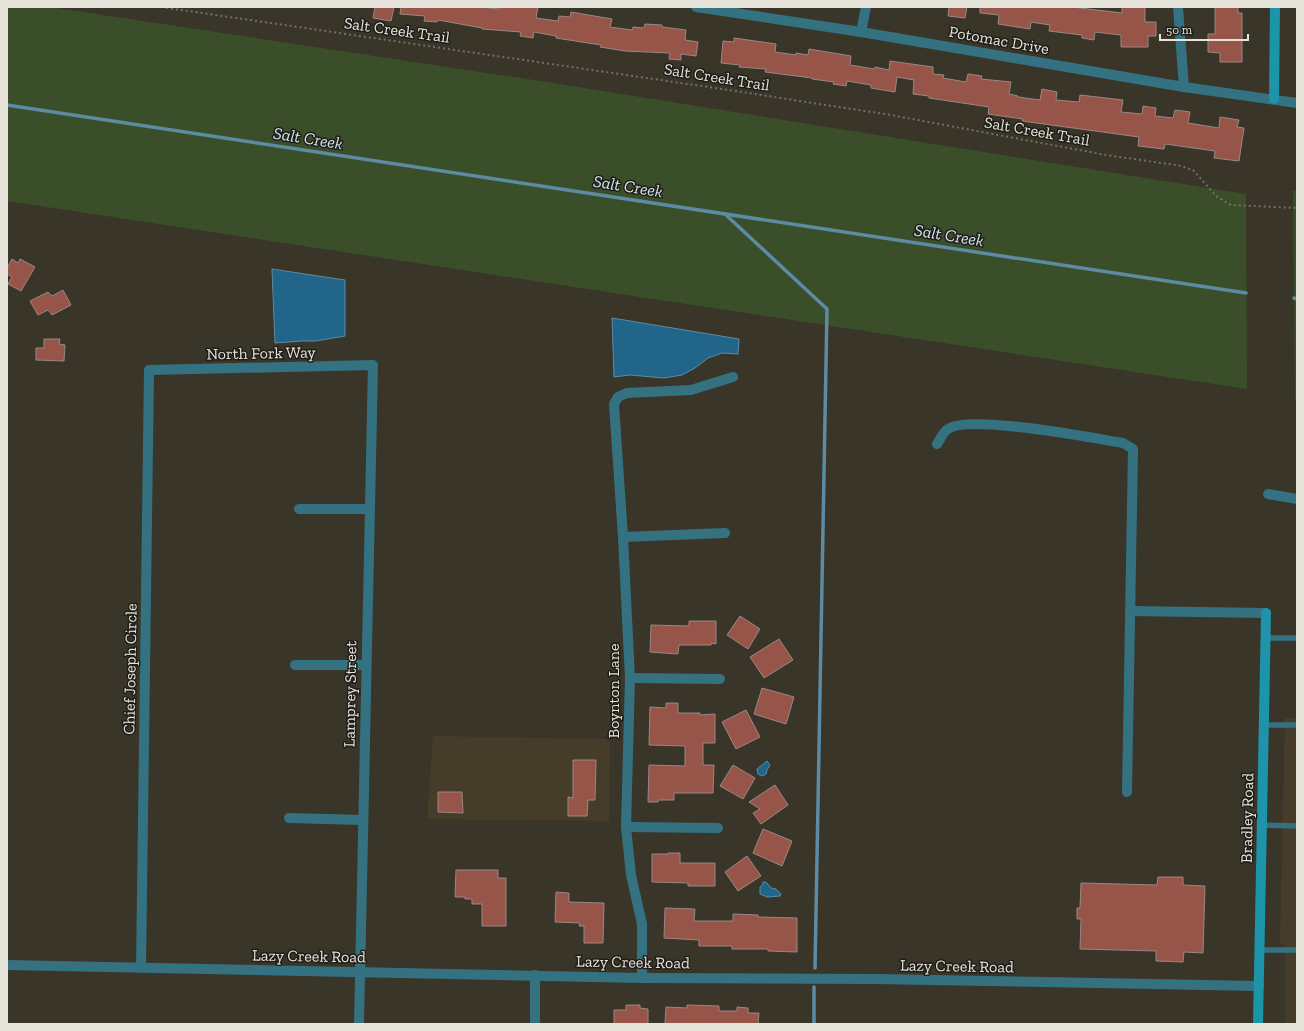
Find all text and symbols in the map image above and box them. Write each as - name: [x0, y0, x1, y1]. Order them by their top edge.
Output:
- street label: Salt Creek Trail: [343, 13, 451, 47]
- scale bar: [1160, 16, 1248, 42]
- street label: Potomac Drive: [947, 22, 1051, 58]
- text: 50 m: [1166, 23, 1193, 37]
- street label: Salt Creek Trail: [663, 59, 771, 95]
- street label: Salt Creek Trail: [983, 112, 1091, 150]
- water label: Salt Creek: [272, 123, 345, 153]
- water label: Salt Creek: [592, 171, 665, 201]
- water label: Salt Creek: [913, 220, 986, 250]
- street label: North Fork Way: [206, 343, 317, 363]
- street label: Chief Joseph Circle: [119, 603, 141, 735]
- street label: Lamprey Street: [340, 640, 360, 747]
- street label: Boynton Lane: [604, 643, 623, 739]
- street label: Bradley Road: [1237, 773, 1257, 863]
- street label: Lazy Creek Road: [252, 946, 366, 966]
- street label: Lazy Creek Road: [576, 952, 690, 972]
- street label: Lazy Creek Road: [900, 956, 1014, 976]

